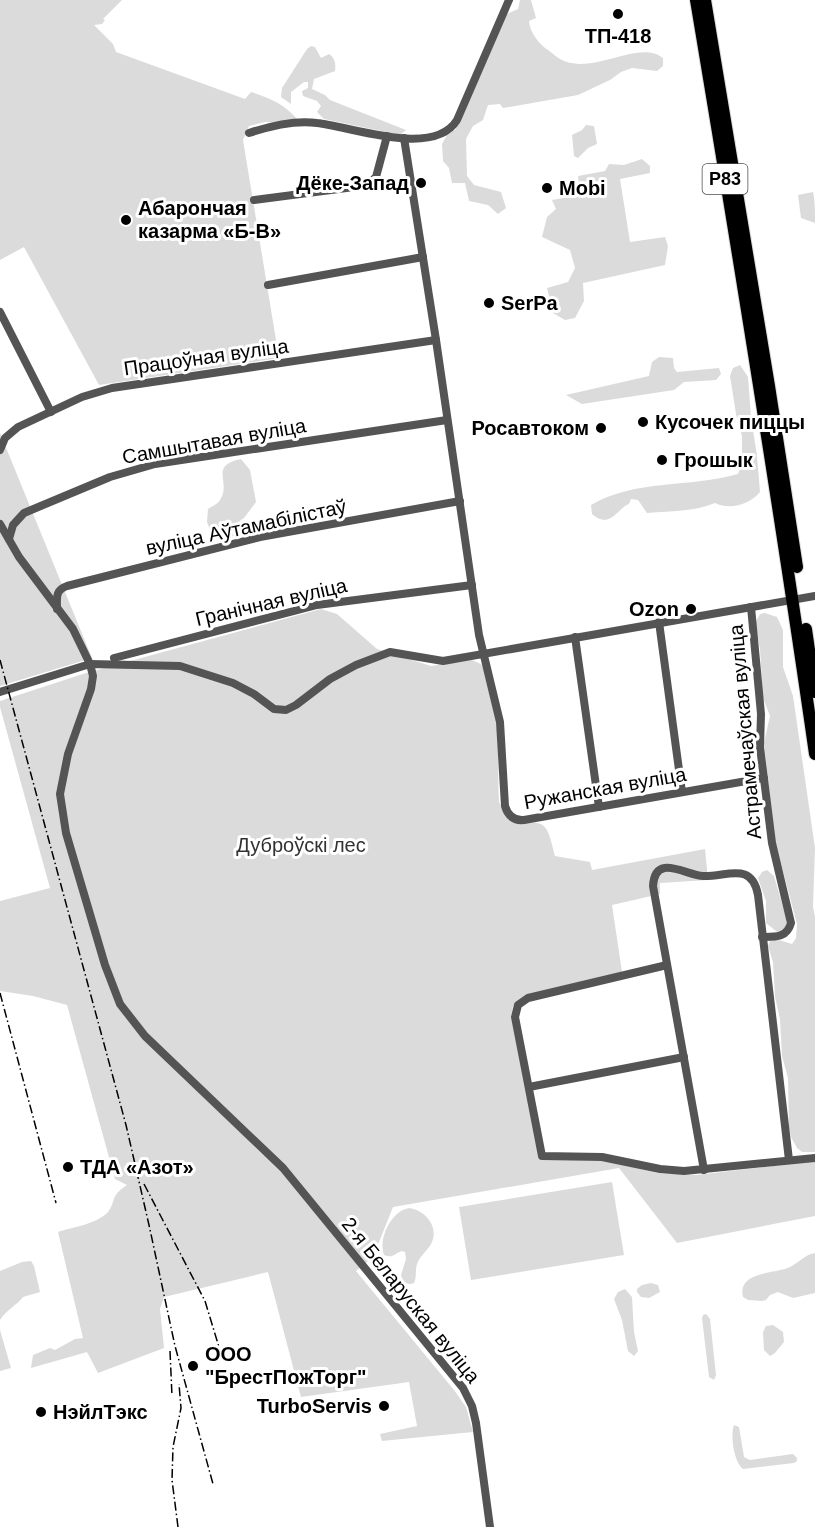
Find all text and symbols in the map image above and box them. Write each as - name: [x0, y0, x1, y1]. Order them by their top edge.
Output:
- marker: ТП-418: [611, 7, 625, 21]
- place label: ТП-418: [585, 25, 651, 47]
- road number: Р83: [702, 164, 748, 194]
- place label: Дёке-Запад: [296, 172, 409, 194]
- marker: Дёке-Запад: [414, 176, 428, 190]
- place label: Mobi: [559, 177, 606, 199]
- marker: Mobi: [540, 181, 554, 195]
- place label: Абарончая казарма «Б-В»: [138, 197, 281, 242]
- marker: Абарончая казарма «Б-В»: [119, 213, 133, 227]
- place label: SerPa: [501, 292, 559, 314]
- marker: SerPa: [482, 296, 496, 310]
- street label: Працоўная вуліца: [122, 334, 291, 379]
- place label: Кусочек пиццы: [655, 411, 805, 433]
- street label: Самшытавая вуліца: [120, 414, 309, 468]
- marker: Кусочек пиццы: [636, 415, 650, 429]
- place label: Росавтоком: [471, 417, 589, 439]
- marker: Росавтоком: [594, 421, 608, 435]
- place label: Грошык: [674, 449, 754, 471]
- marker: Грошык: [655, 453, 669, 467]
- street label: вуліца Аўтамабілістаў: [144, 495, 348, 559]
- street label: Гранічная вуліца: [193, 574, 350, 630]
- place label: Ozon: [629, 598, 679, 620]
- marker: Ozon: [684, 602, 698, 616]
- street label: Астрамечаўская вуліца: [725, 623, 765, 840]
- street label: Ружанская вуліца: [522, 763, 689, 813]
- park label: Дуброўскі лес: [236, 834, 366, 856]
- place label: ТДА «Азот»: [80, 1156, 194, 1178]
- marker: ТДА «Азот»: [61, 1160, 75, 1174]
- street label: 2-я Беларуская вуліца: [338, 1213, 485, 1388]
- place label: ООО "БрестПожТорг": [205, 1343, 367, 1388]
- marker: ООО "БрестПожТорг": [186, 1359, 200, 1373]
- place label: TurboServis: [257, 1395, 372, 1417]
- marker: TurboServis: [377, 1399, 391, 1413]
- place label: НэйлТэкс: [53, 1401, 148, 1423]
- marker: НэйлТэкс: [34, 1405, 48, 1419]

